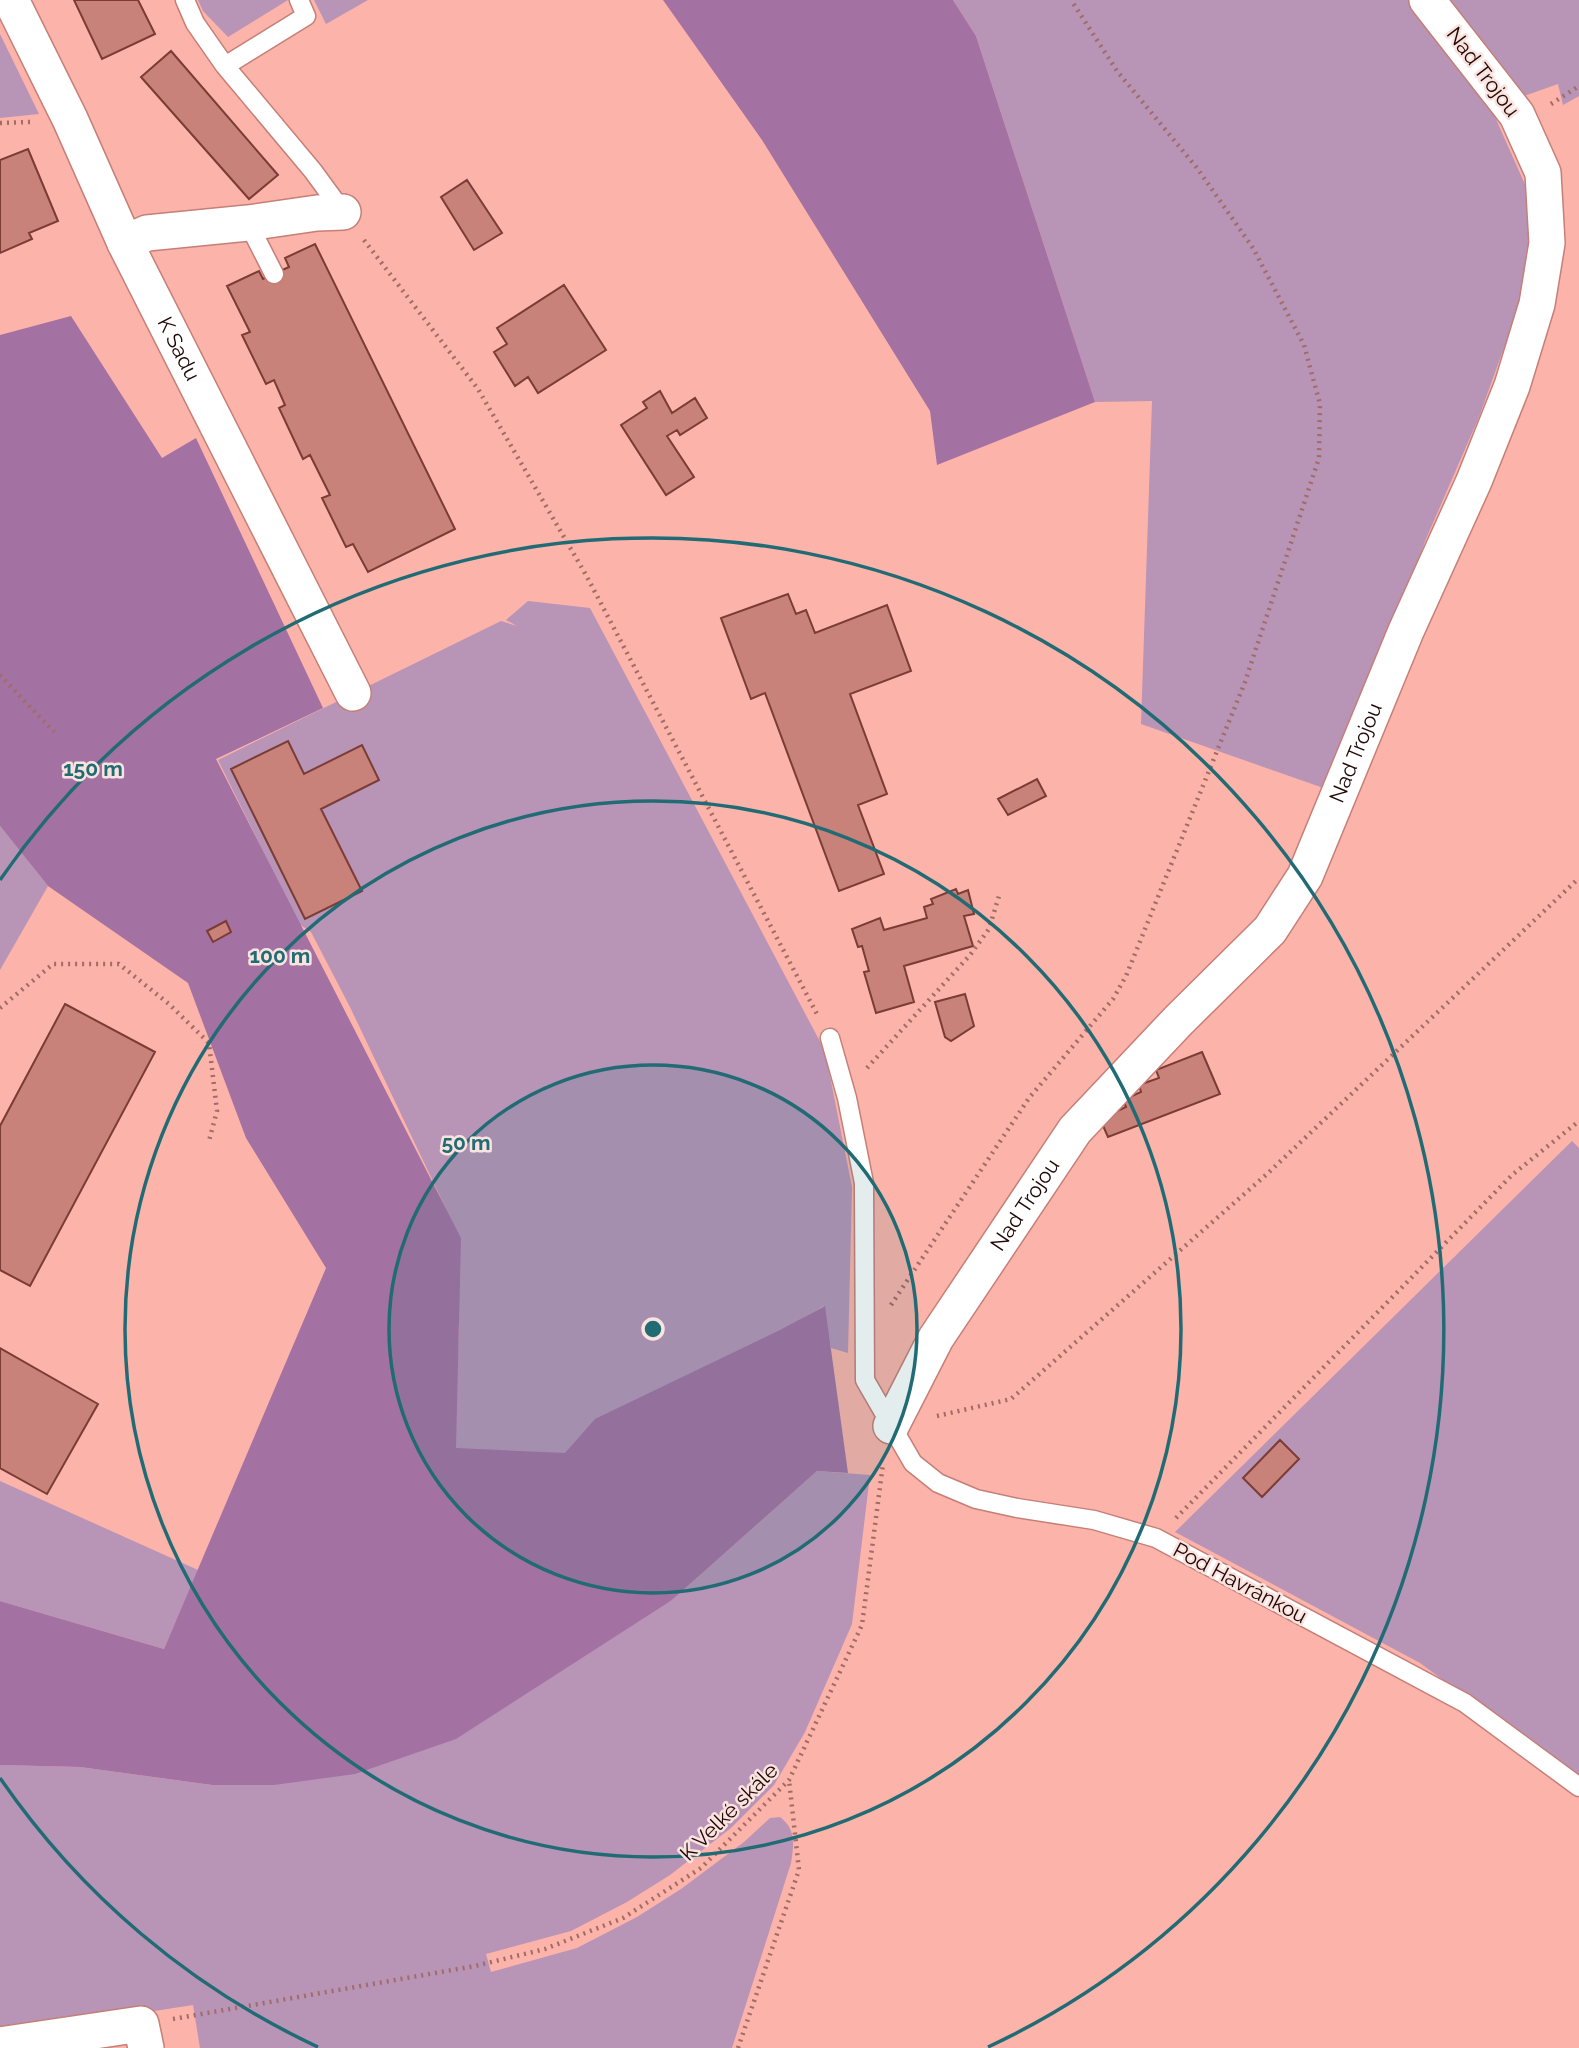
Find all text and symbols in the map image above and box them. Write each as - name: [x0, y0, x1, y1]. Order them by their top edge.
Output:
- street label: Nad Trojou: [1442, 22, 1525, 121]
- street label: K Sadu: [152, 312, 206, 385]
- street label: Nad Trojou: [1324, 699, 1387, 806]
- text: 150 m: [63, 756, 123, 781]
- text: 100 m: [250, 943, 310, 968]
- text: 50 m: [441, 1130, 491, 1155]
- street label: Nad Trojou: [985, 1154, 1064, 1255]
- centre of rings: [641, 1317, 665, 1341]
- street label: Pod Havránkou: [1169, 1537, 1311, 1628]
- street label: K Velké skále: [675, 1758, 783, 1866]

